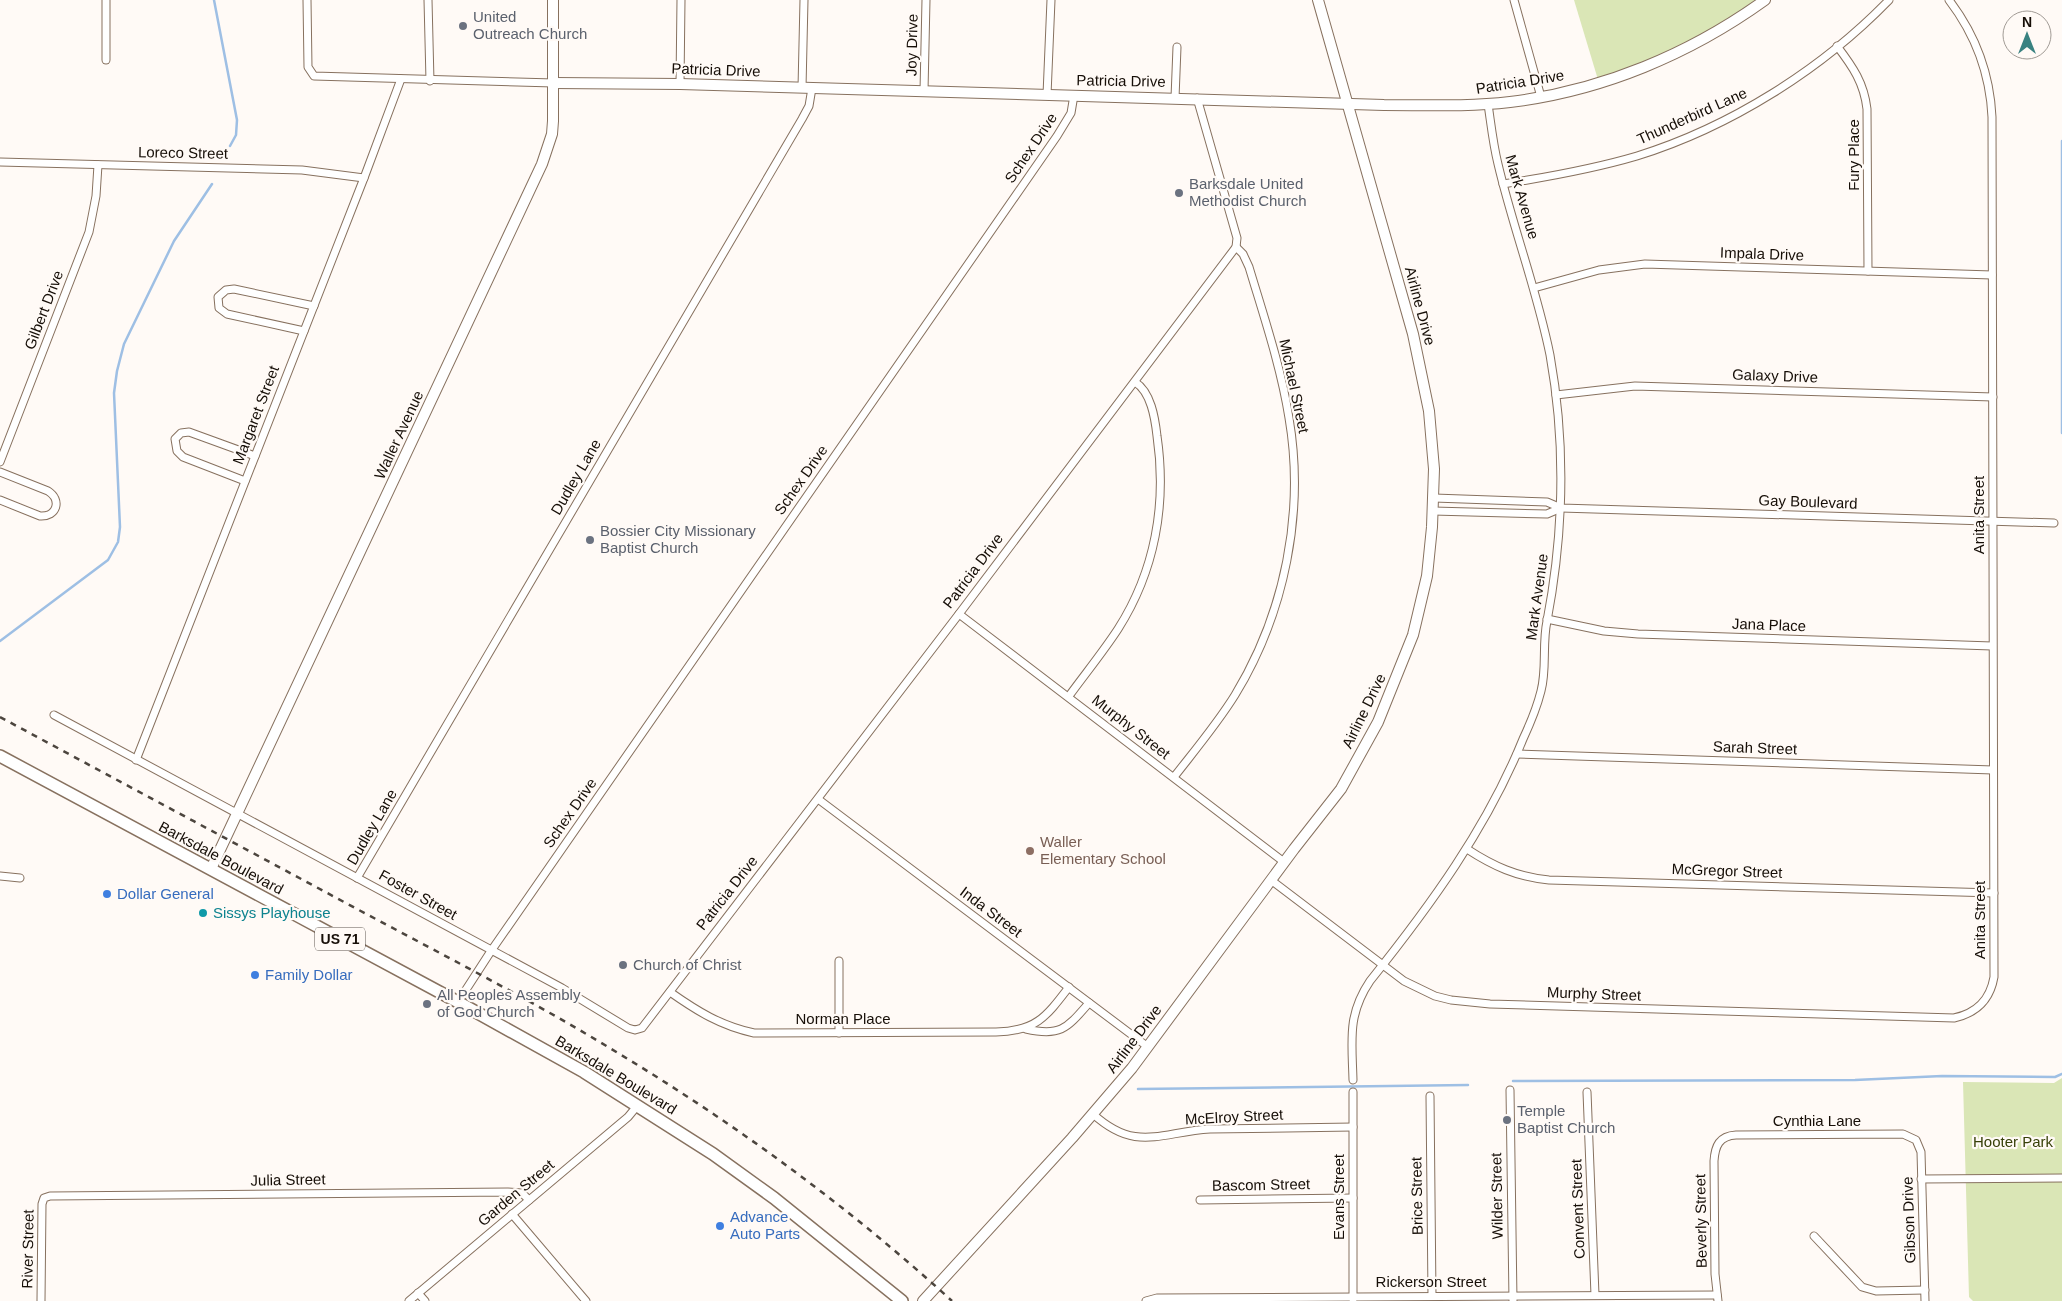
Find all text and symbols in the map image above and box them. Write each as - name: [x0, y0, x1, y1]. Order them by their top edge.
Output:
- place label: United Outreach Church: [473, 8, 587, 42]
- north arrow: [2002, 10, 2052, 60]
- street label: Joy Drive: [902, 14, 921, 76]
- text: N: [2022, 14, 2032, 30]
- marker: United Outreach Church: [457, 20, 469, 32]
- street label: Patricia Drive: [671, 59, 761, 80]
- street label: Patricia Drive: [1475, 66, 1565, 97]
- street label: Patricia Drive: [1076, 71, 1166, 90]
- street label: Thunderbird Lane: [1634, 84, 1749, 147]
- street label: Schex Drive: [1001, 109, 1060, 186]
- street label: Fury Place: [1845, 119, 1862, 191]
- street label: Loreco Street: [138, 143, 229, 162]
- street label: Mark Avenue: [1502, 153, 1543, 241]
- place label: Barksdale United Methodist Church: [1189, 175, 1307, 209]
- marker: Barksdale United Methodist Church: [1173, 187, 1185, 199]
- street label: Impala Drive: [1720, 244, 1804, 263]
- street label: Airline Drive: [1402, 265, 1439, 347]
- street label: Gilbert Drive: [21, 268, 66, 352]
- street label: Michael Street: [1276, 337, 1313, 435]
- street label: Margaret Street: [229, 362, 282, 467]
- street label: Galaxy Drive: [1732, 366, 1818, 385]
- street label: Waller Avenue: [371, 388, 427, 482]
- street label: Dudley Lane: [547, 436, 604, 517]
- street label: Schex Drive: [770, 442, 831, 518]
- street label: Anita Street: [1970, 475, 1987, 554]
- street label: Gay Boulevard: [1758, 491, 1858, 512]
- place label: Bossier City Missionary Baptist Church: [600, 522, 756, 556]
- street label: Patricia Drive: [939, 530, 1006, 611]
- marker: Bossier City Missionary Baptist Church: [584, 534, 596, 546]
- street label: Mark Avenue: [1522, 553, 1551, 641]
- street label: Jana Place: [1732, 615, 1806, 634]
- street label: Airline Drive: [1338, 671, 1389, 751]
- street label: Murphy Street: [1089, 691, 1174, 763]
- street label: Sarah Street: [1713, 738, 1798, 757]
- street label: Schex Drive: [539, 775, 600, 851]
- street label: Dudley Lane: [343, 786, 400, 867]
- street label: Barksdale Boulevard: [156, 818, 286, 898]
- place label: Waller Elementary School: [1040, 833, 1166, 867]
- marker: Waller Elementary School: [1024, 845, 1036, 857]
- street label: Patricia Drive: [692, 852, 761, 933]
- street label: McGregor Street: [1671, 860, 1784, 881]
- street label: Foster Street: [376, 866, 461, 923]
- street label: Anita Street: [1971, 880, 1988, 959]
- street label: Inda Street: [957, 883, 1026, 941]
- place label: Dollar General: [117, 885, 214, 902]
- marker: Dollar General: [101, 888, 113, 900]
- place label: Sissys Playhouse: [213, 904, 331, 921]
- marker: Sissys Playhouse: [197, 907, 209, 919]
- road number: US 71: [315, 928, 365, 951]
- place label: Church of Christ: [633, 956, 742, 973]
- marker: Church of Christ: [617, 959, 629, 971]
- place label: Family Dollar: [265, 966, 353, 983]
- marker: Family Dollar: [249, 969, 261, 981]
- street label: Murphy Street: [1547, 983, 1642, 1004]
- place label: All Peoples Assembly of God Church: [437, 986, 581, 1020]
- marker: All Peoples Assembly of God Church: [421, 998, 433, 1010]
- street label: Airline Drive: [1102, 1001, 1165, 1076]
- street label: Norman Place: [795, 1010, 891, 1027]
- street label: Barksdale Boulevard: [553, 1032, 680, 1118]
- place label: Temple Baptist Church: [1517, 1102, 1615, 1136]
- street label: McElroy Street: [1184, 1105, 1284, 1128]
- street label: Cynthia Lane: [1773, 1112, 1861, 1129]
- marker: Temple Baptist Church: [1501, 1114, 1513, 1126]
- park label: Hooter Park: [1973, 1133, 2054, 1150]
- street label: Wilder Street: [1487, 1152, 1506, 1240]
- street label: Evans Street: [1330, 1153, 1347, 1240]
- street label: Garden Street: [474, 1155, 558, 1229]
- street label: Brice Street: [1407, 1156, 1426, 1235]
- street label: Convent Street: [1567, 1158, 1588, 1259]
- street label: Julia Street: [250, 1170, 326, 1189]
- street label: Beverly Street: [1691, 1173, 1710, 1268]
- street label: Bascom Street: [1212, 1175, 1311, 1194]
- street label: Gibson Drive: [1898, 1176, 1919, 1264]
- street label: River Street: [18, 1208, 37, 1289]
- place label: Advance Auto Parts: [730, 1208, 800, 1242]
- marker: Advance Auto Parts: [714, 1220, 726, 1232]
- street label: Rickerson Street: [1376, 1273, 1487, 1290]

